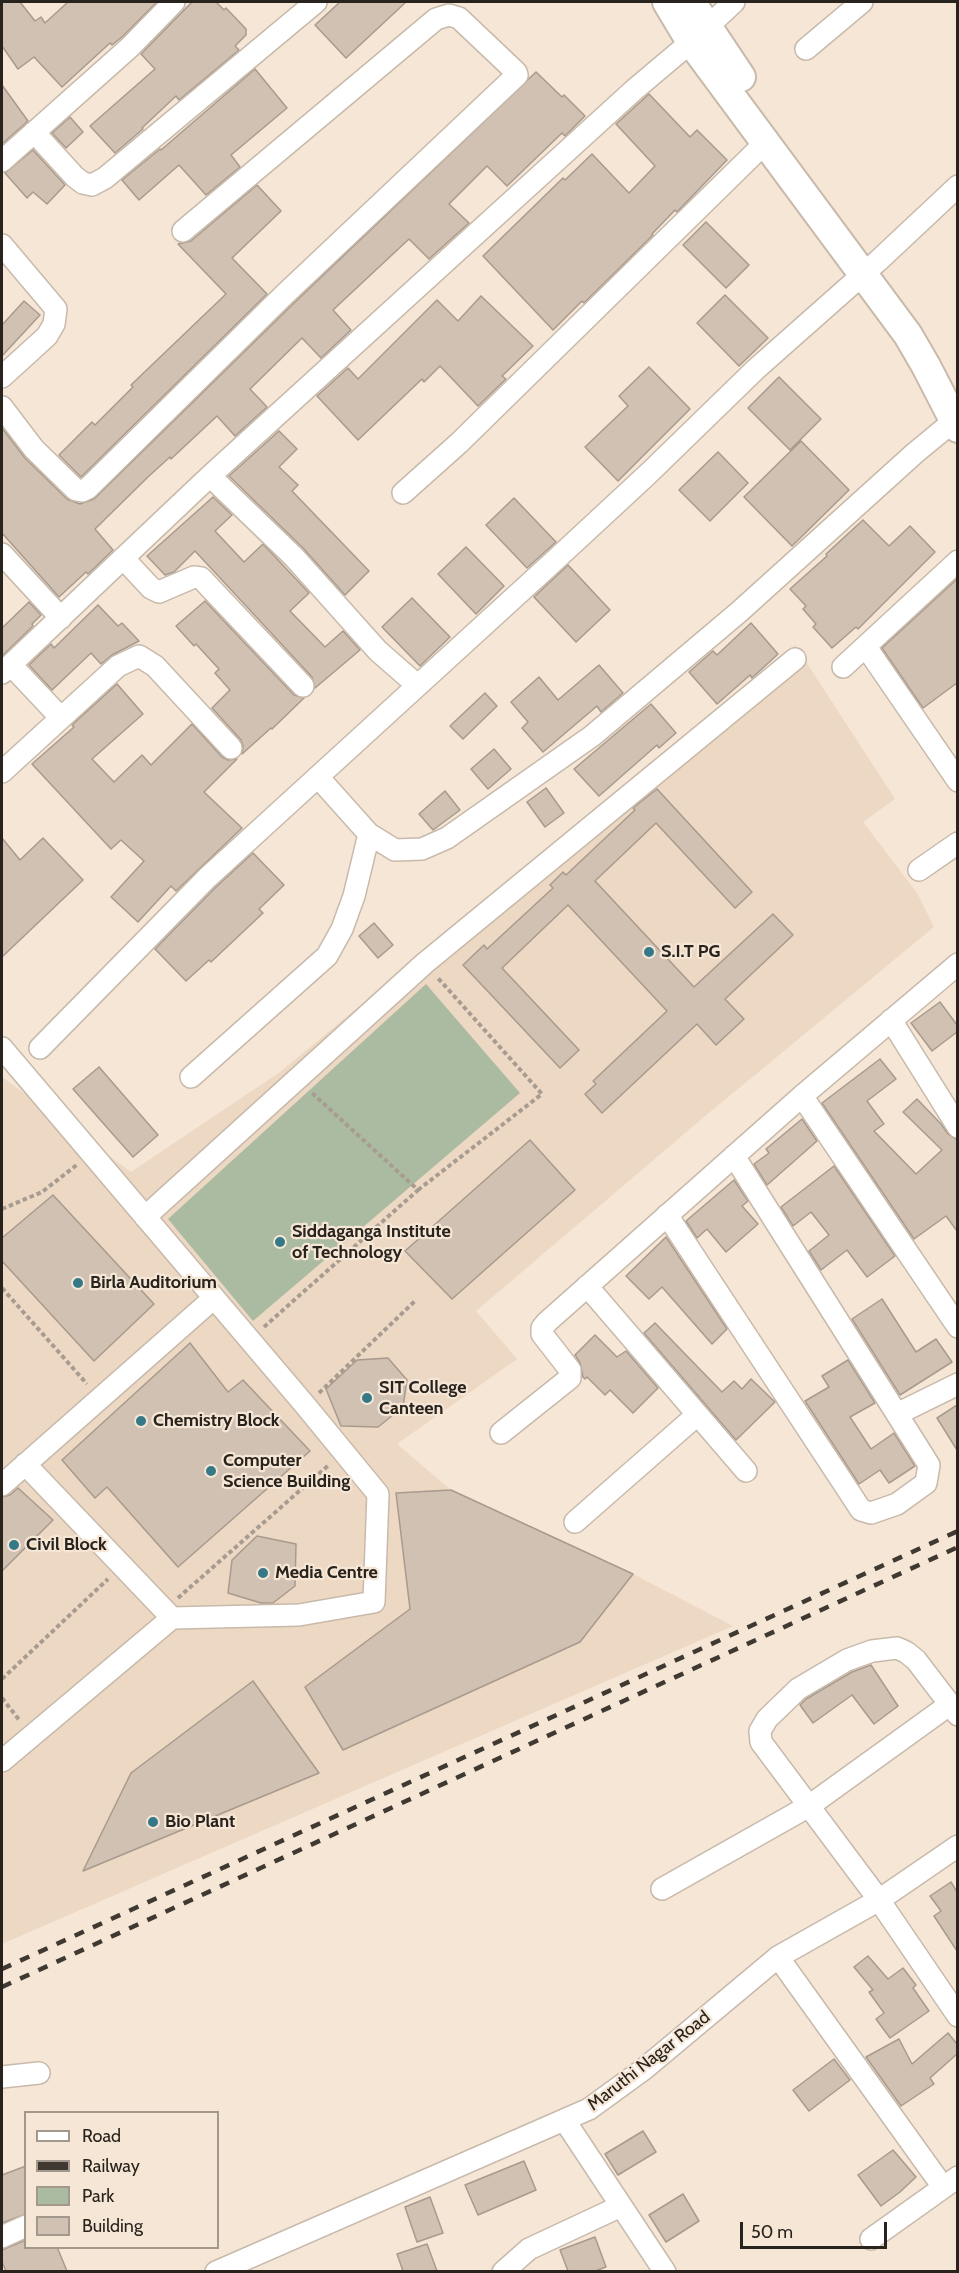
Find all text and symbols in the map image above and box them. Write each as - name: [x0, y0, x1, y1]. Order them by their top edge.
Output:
- place label: S.I.T PG: [661, 941, 721, 963]
- marker: S.I.T PG: [642, 945, 656, 959]
- place label: Siddaganga Institute of Technology: [292, 1221, 451, 1264]
- marker: Siddaganga Institute of Technology: [273, 1235, 287, 1249]
- place label: Birla Auditorium: [90, 1272, 217, 1294]
- marker: Birla Auditorium: [71, 1276, 85, 1290]
- place label: SIT College Canteen: [379, 1377, 466, 1420]
- marker: SIT College Canteen: [360, 1391, 374, 1405]
- place label: Chemistry Block: [153, 1410, 280, 1432]
- marker: Chemistry Block: [134, 1414, 148, 1428]
- place label: Computer Science Building: [223, 1450, 350, 1492]
- marker: Computer Science Building: [204, 1464, 218, 1478]
- place label: Civil Block: [26, 1534, 107, 1556]
- marker: Civil Block: [7, 1538, 21, 1552]
- place label: Media Centre: [275, 1562, 378, 1584]
- marker: Media Centre: [256, 1566, 270, 1580]
- place label: Bio Plant: [165, 1811, 235, 1833]
- marker: Bio Plant: [146, 1815, 160, 1829]
- street label: Maruthi Nagar Road: [583, 2006, 715, 2116]
- legend: [24, 2111, 219, 2249]
- text: Road: [82, 2125, 121, 2147]
- text: Railway: [82, 2155, 140, 2177]
- text: Park: [82, 2185, 114, 2207]
- scale bar: [743, 2210, 890, 2248]
- text: Building: [82, 2215, 143, 2237]
- text: 50 m: [751, 2221, 793, 2243]

